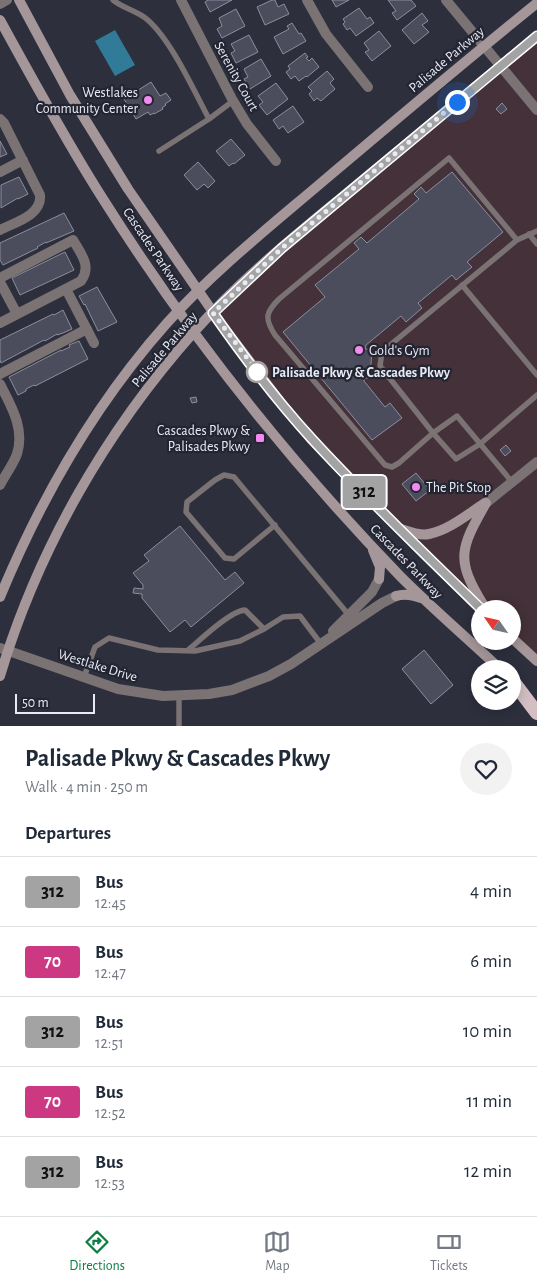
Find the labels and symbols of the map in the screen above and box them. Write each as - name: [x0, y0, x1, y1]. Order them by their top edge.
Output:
- street label: Palisade Parkway: [406, 24, 487, 95]
- street label: Serenity Court: [211, 39, 261, 114]
- place label: Westlakes Community Center: [36, 86, 138, 116]
- your location: [445, 90, 470, 115]
- marker: Westlakes Community Center: [142, 94, 154, 106]
- street label: Cascades Parkway: [120, 205, 186, 294]
- street label: Palisade Parkway: [129, 309, 200, 390]
- marker: Gold's Gym: [353, 344, 365, 356]
- place label: Gold's Gym: [369, 344, 430, 358]
- marker: Palisade Pkwy & Cascades Pkwy: [246, 361, 268, 383]
- place label: Palisade Pkwy & Cascades Pkwy: [272, 366, 451, 380]
- place label: Cascades Pkwy & Palisades Pkwy: [157, 424, 250, 454]
- marker: Cascades Pkwy & Palisades Pkwy: [254, 432, 266, 444]
- line badge: 312: [335, 476, 393, 508]
- marker: The Pit Stop: [410, 481, 422, 493]
- place label: The Pit Stop: [426, 481, 491, 495]
- street label: Cascades Parkway: [367, 522, 445, 602]
- north arrow: [471, 600, 521, 650]
- street label: Westlake Drive: [56, 647, 139, 685]
- scale bar: [15, 691, 95, 714]

